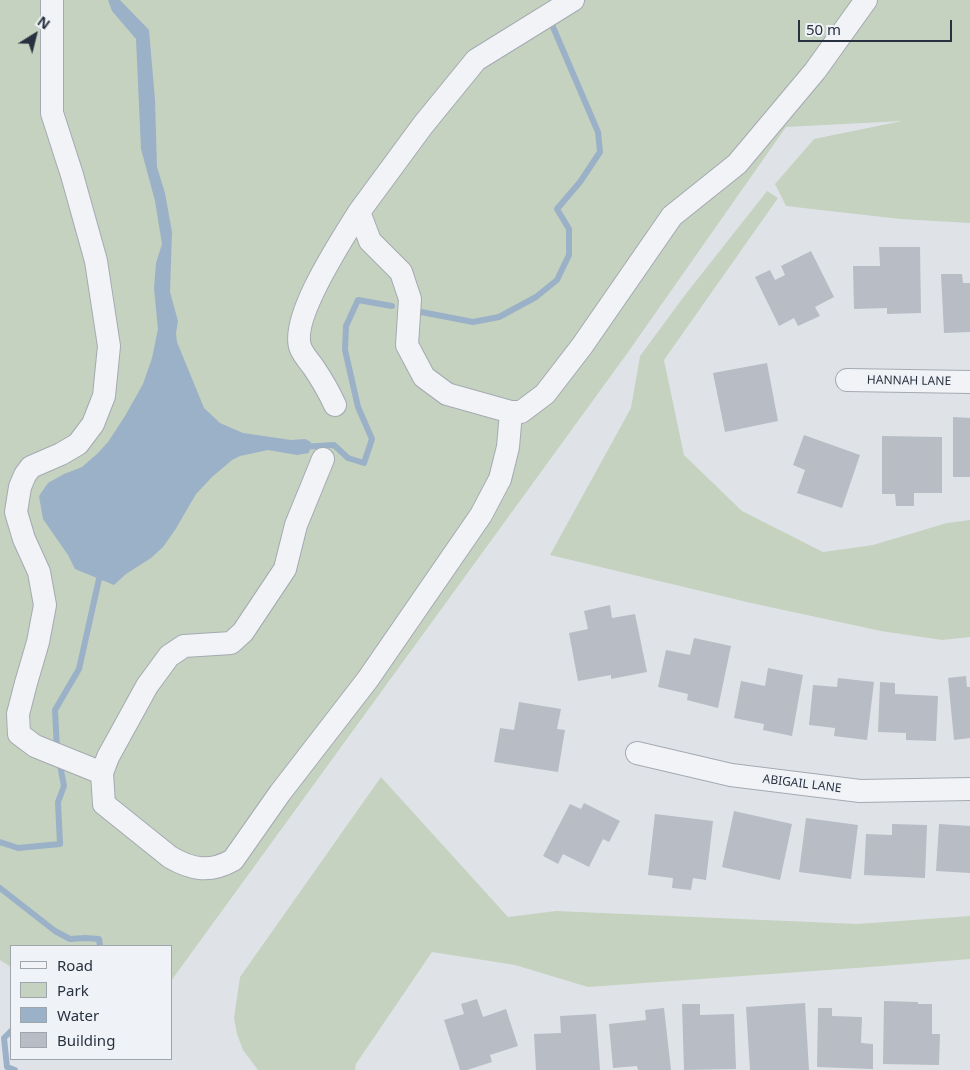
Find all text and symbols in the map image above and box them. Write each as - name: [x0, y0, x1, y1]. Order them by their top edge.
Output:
- north arrow: [10, 10, 60, 60]
- scale bar: [800, 10, 954, 42]
- text: N: [34, 11, 54, 33]
- text: 50 m: [806, 19, 841, 39]
- street label: HANNAH LANE: [867, 373, 951, 389]
- street label: ABIGAIL LANE: [762, 772, 842, 796]
- legend: [10, 945, 172, 1060]
- text: Road: [57, 955, 93, 975]
- text: Park: [57, 980, 89, 1000]
- text: Water: [57, 1005, 99, 1025]
- text: Building: [57, 1030, 115, 1050]

